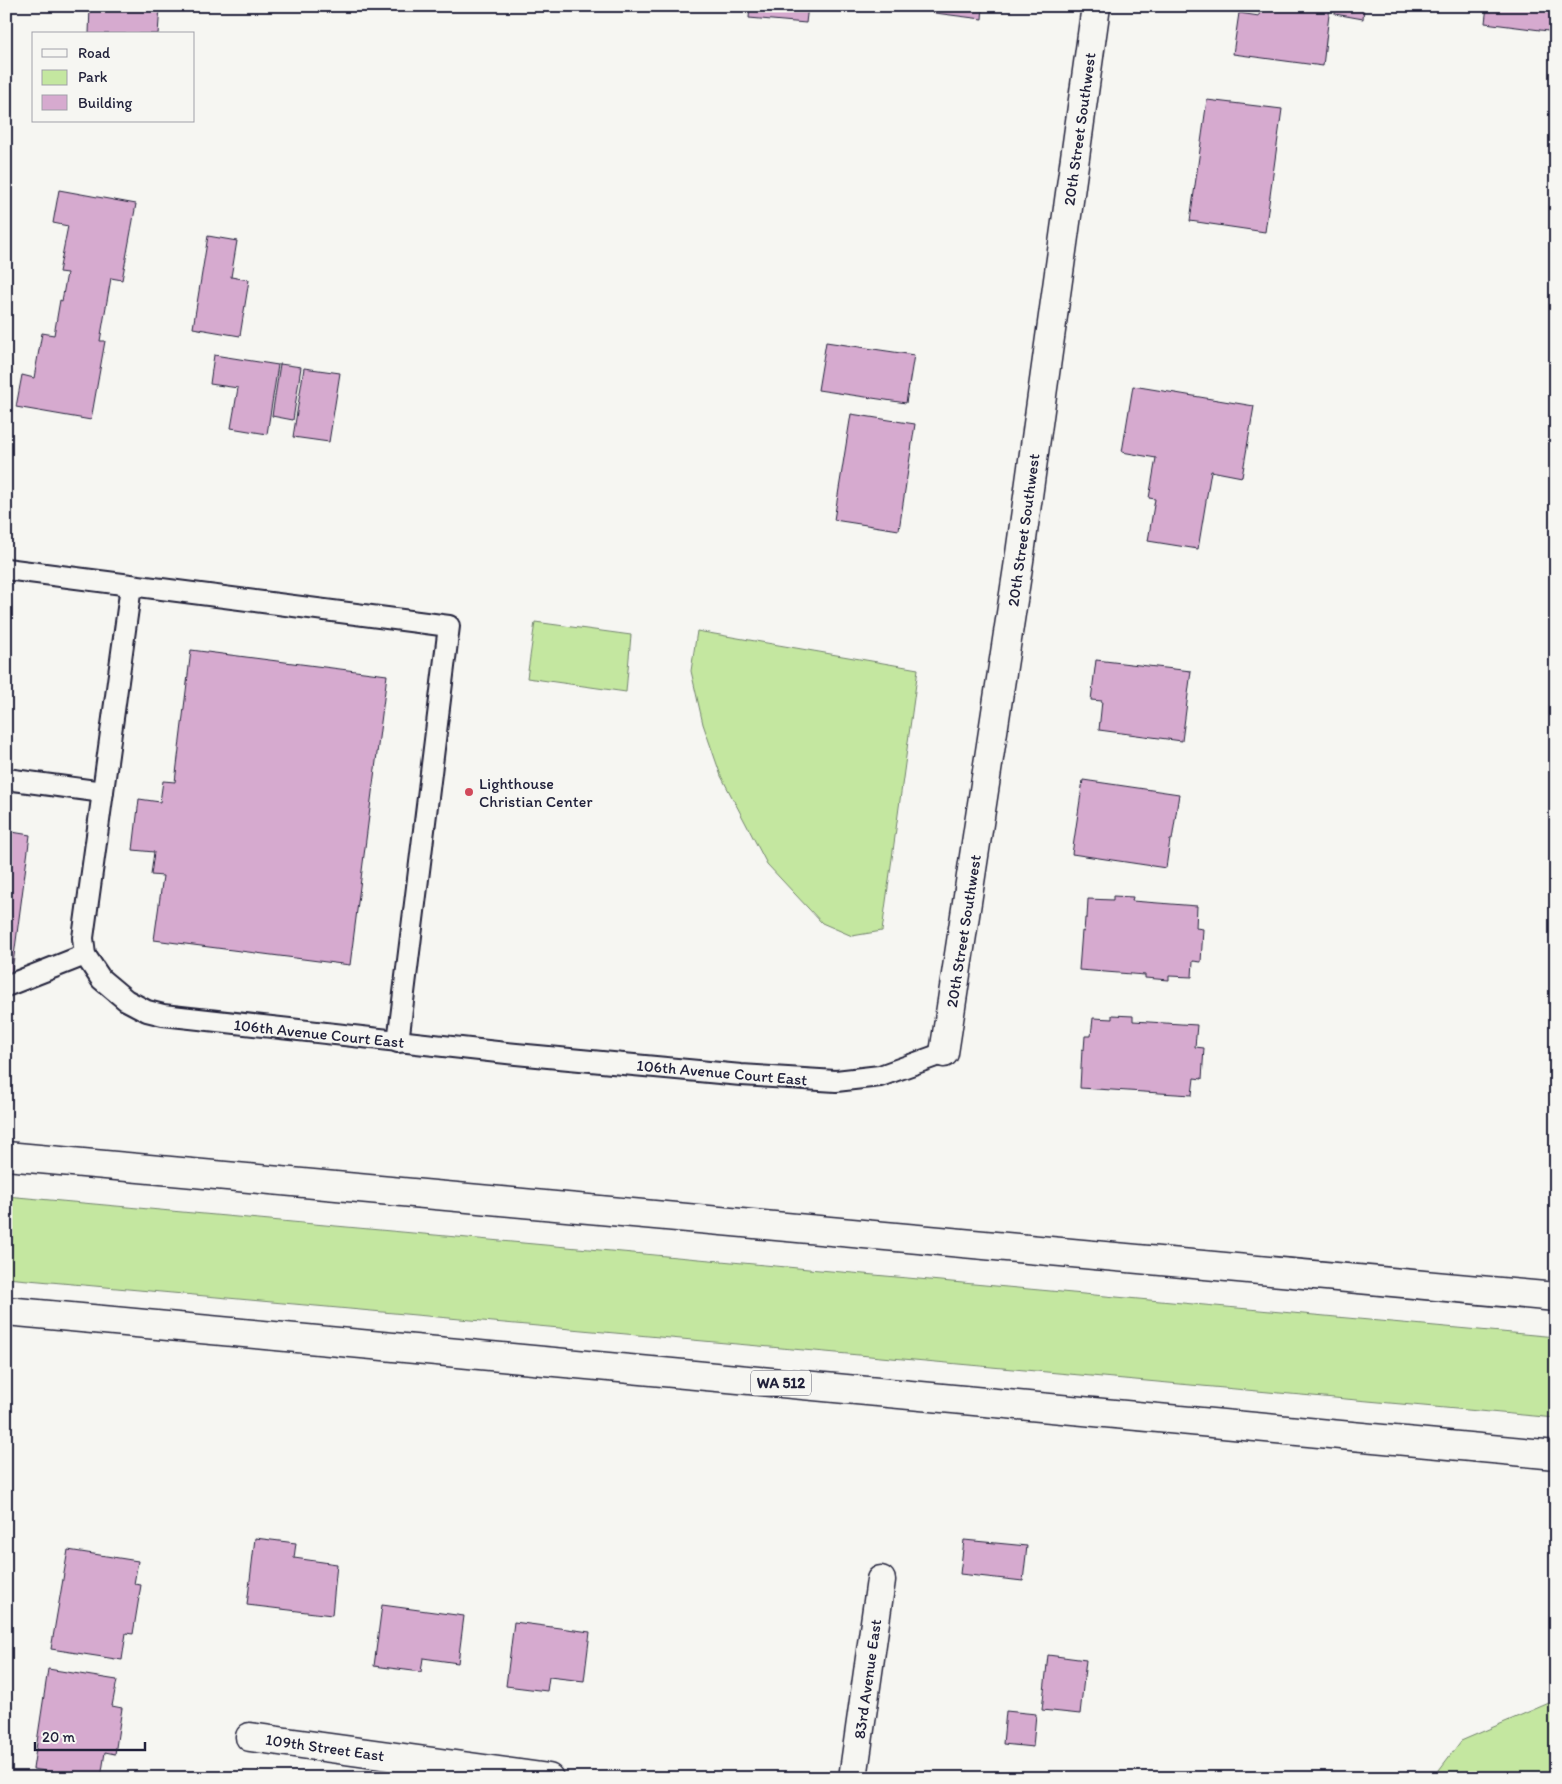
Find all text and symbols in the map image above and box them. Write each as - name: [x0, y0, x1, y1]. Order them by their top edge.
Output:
- legend: [32, 32, 195, 122]
- text: Road: [78, 44, 111, 62]
- street label: 20th Street Southwest: [1059, 51, 1100, 207]
- text: Park: [78, 68, 108, 86]
- text: Building: [78, 94, 132, 112]
- street label: 20th Street Southwest: [1003, 452, 1044, 608]
- place label: Lighthouse Christian Center: [479, 774, 592, 811]
- marker: Lighthouse Christian Center: [463, 786, 475, 798]
- street label: 20th Street Southwest: [942, 853, 985, 1009]
- street label: 106th Avenue Court East: [233, 1015, 405, 1052]
- street label: 106th Avenue Court East: [636, 1056, 808, 1089]
- road number: WA 512: [751, 1370, 811, 1396]
- street label: 83rd Avenue East: [850, 1618, 885, 1740]
- scale bar: [35, 1719, 145, 1751]
- text: 20 m: [42, 1728, 76, 1746]
- street label: 109th Street East: [264, 1730, 386, 1765]

